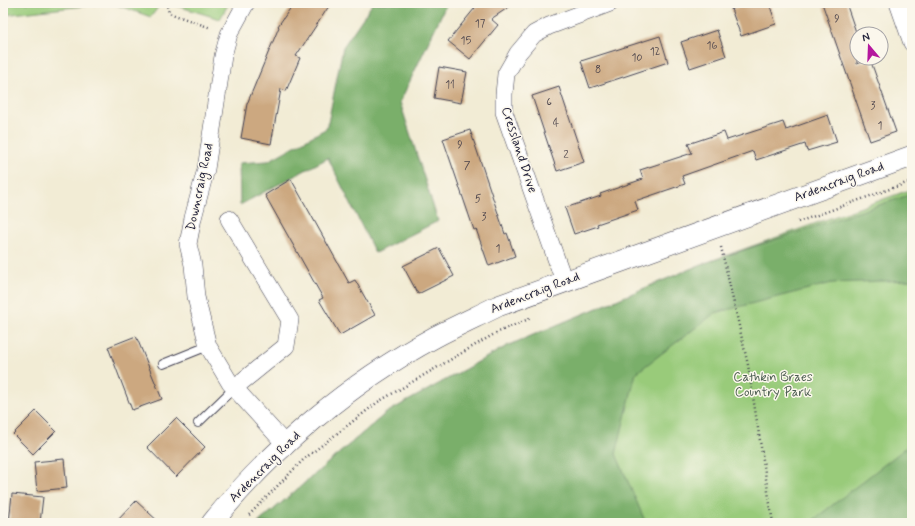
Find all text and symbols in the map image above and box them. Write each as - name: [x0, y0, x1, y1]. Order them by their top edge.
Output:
- house number: 9: [834, 12, 840, 26]
- house number: 17: [475, 17, 486, 31]
- north arrow: [849, 26, 889, 66]
- text: N: [860, 30, 872, 45]
- house number: 15: [461, 34, 472, 48]
- house number: 16: [707, 39, 718, 53]
- house number: 12: [650, 45, 661, 59]
- house number: 10: [631, 51, 643, 65]
- house number: 8: [595, 63, 601, 77]
- house number: 11: [445, 78, 455, 92]
- house number: 6: [546, 95, 552, 109]
- house number: 3: [871, 99, 876, 113]
- street label: Cressland Drive: [497, 105, 541, 195]
- house number: 4: [553, 116, 560, 130]
- house number: 1: [878, 119, 883, 133]
- house number: 9: [457, 138, 463, 152]
- street label: Downcraig Road: [182, 142, 219, 233]
- house number: 2: [563, 148, 569, 162]
- street label: Ardencraig Road: [792, 158, 887, 207]
- house number: 7: [464, 159, 471, 173]
- house number: 5: [475, 192, 482, 206]
- house number: 3: [482, 210, 487, 224]
- house number: 1: [496, 242, 501, 256]
- street label: Ardencraig Road: [488, 268, 582, 319]
- park label: Cathkin Braes Country Park: [733, 369, 813, 401]
- street label: Ardencraig Road: [226, 428, 305, 507]

